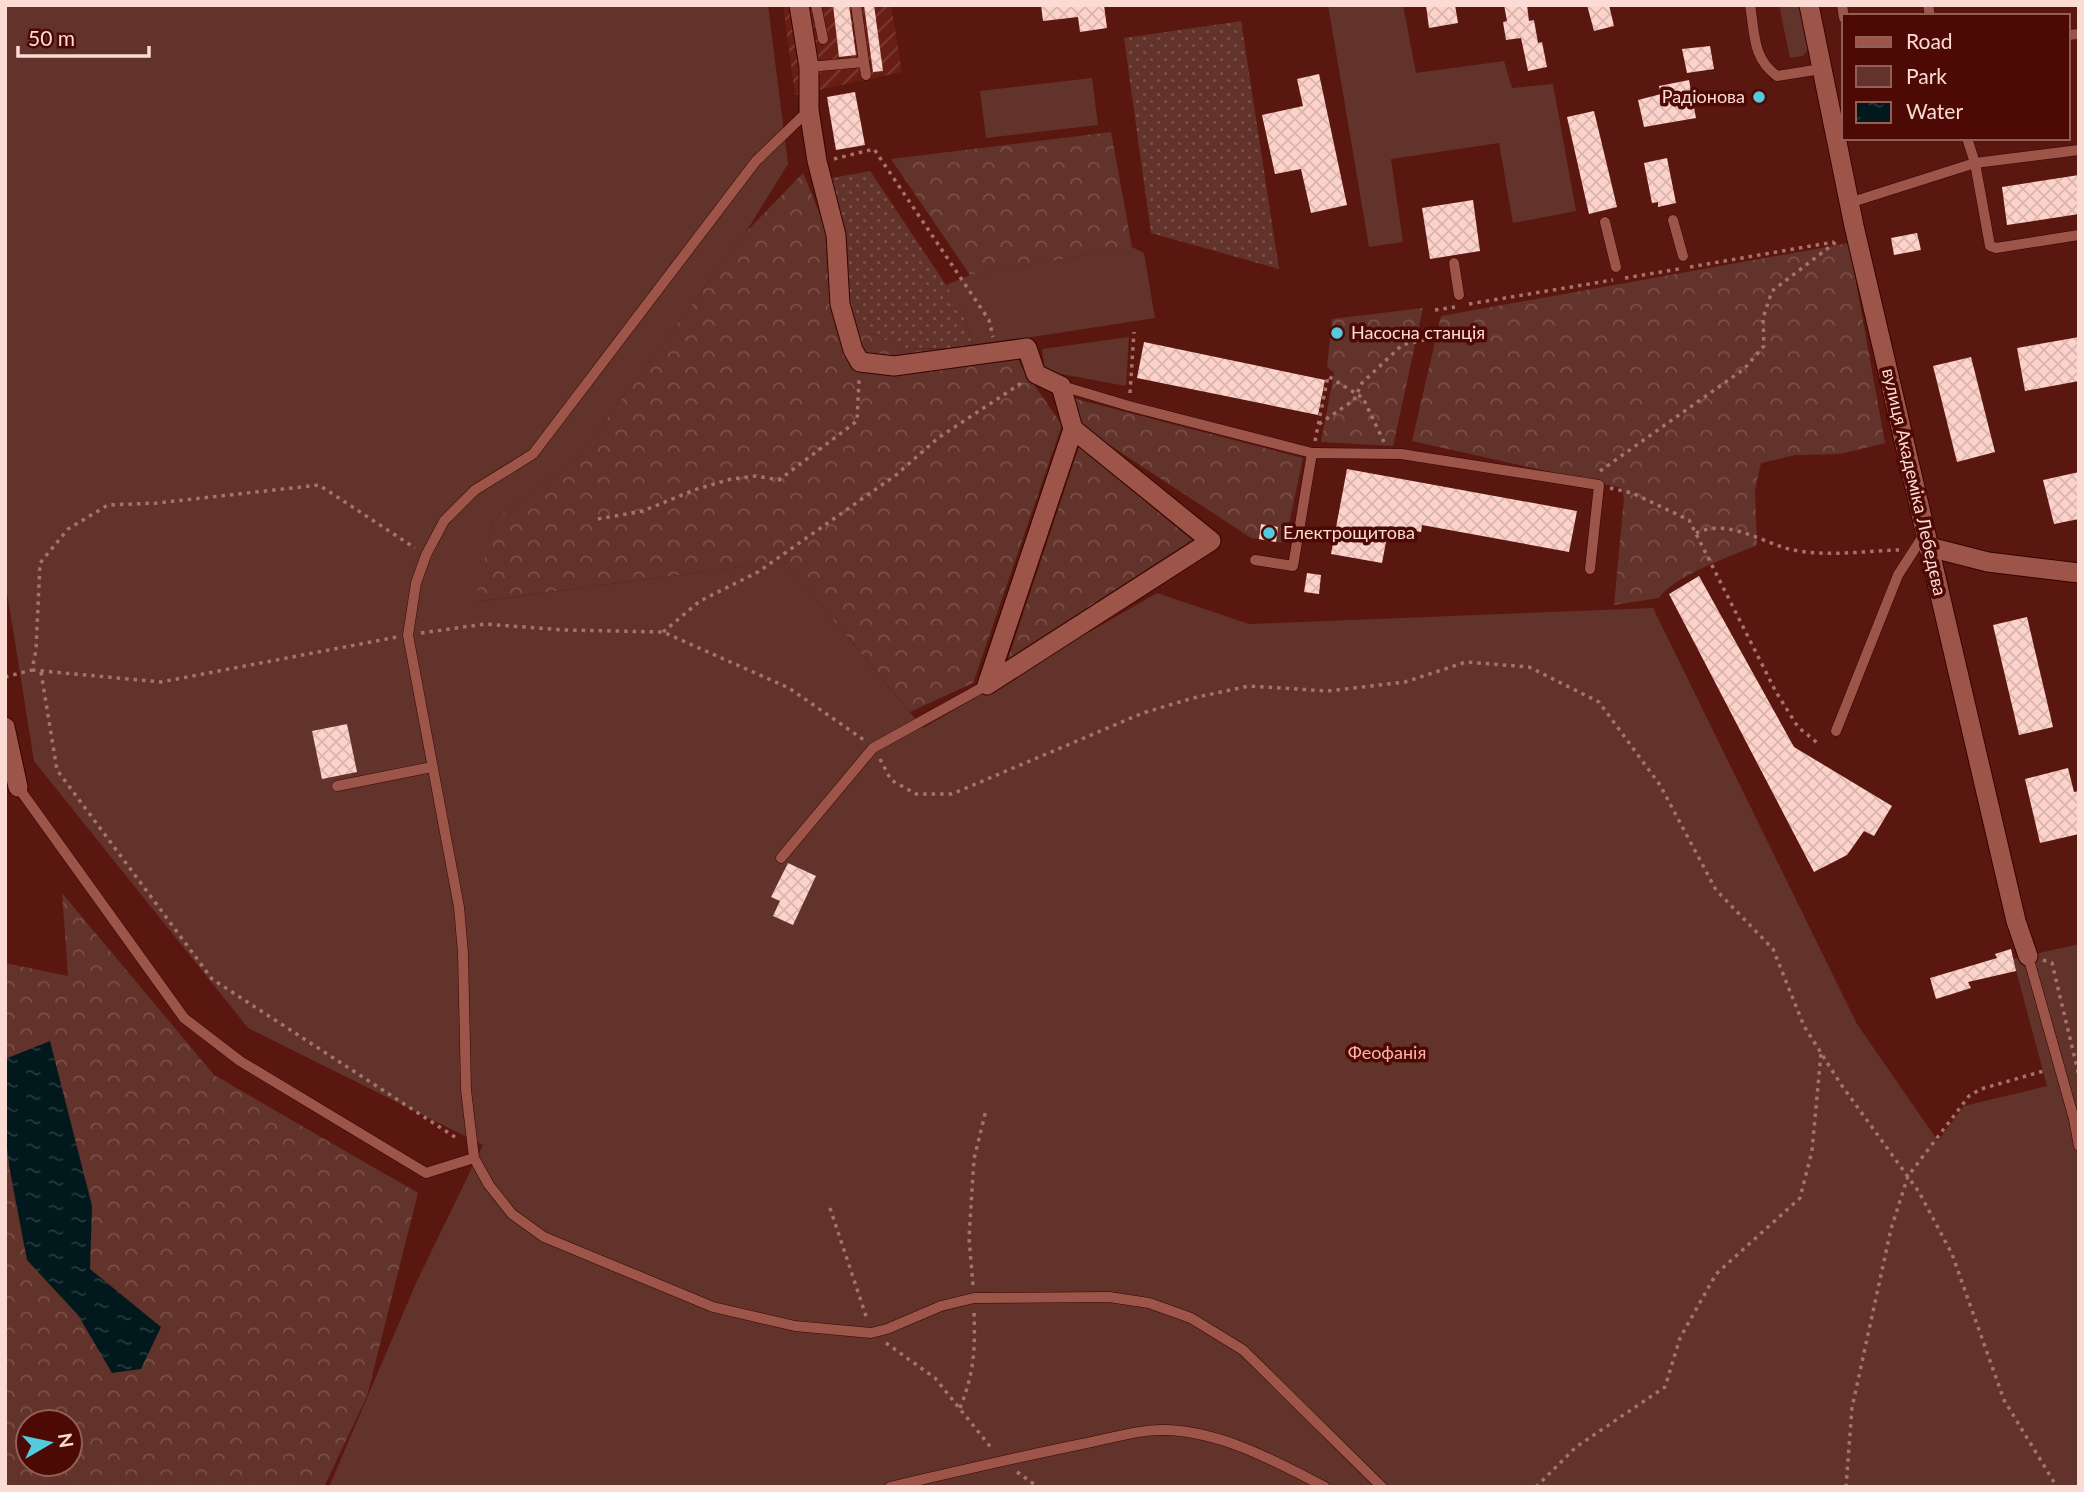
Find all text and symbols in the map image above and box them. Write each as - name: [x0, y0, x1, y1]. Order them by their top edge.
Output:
- scale bar: [18, 14, 149, 58]
- legend: [1842, 14, 2070, 140]
- text: 50 m: [28, 25, 75, 50]
- text: Road: [1906, 28, 1953, 53]
- text: Park: [1906, 63, 1947, 88]
- place label: Радіонова: [1662, 85, 1745, 107]
- marker: Радіонова: [1751, 89, 1767, 105]
- text: Water: [1906, 98, 1963, 123]
- place label: Насосна станція: [1351, 321, 1485, 343]
- marker: Насосна станція: [1329, 325, 1345, 341]
- street label: вулиця Академіка Лебедєва: [1878, 366, 1952, 598]
- place label: Електрощитова: [1283, 521, 1415, 543]
- marker: Електрощитова: [1261, 525, 1277, 541]
- park label: Феофанія: [1348, 1041, 1426, 1063]
- north arrow: [14, 1408, 84, 1478]
- text: N: [54, 1431, 79, 1449]

